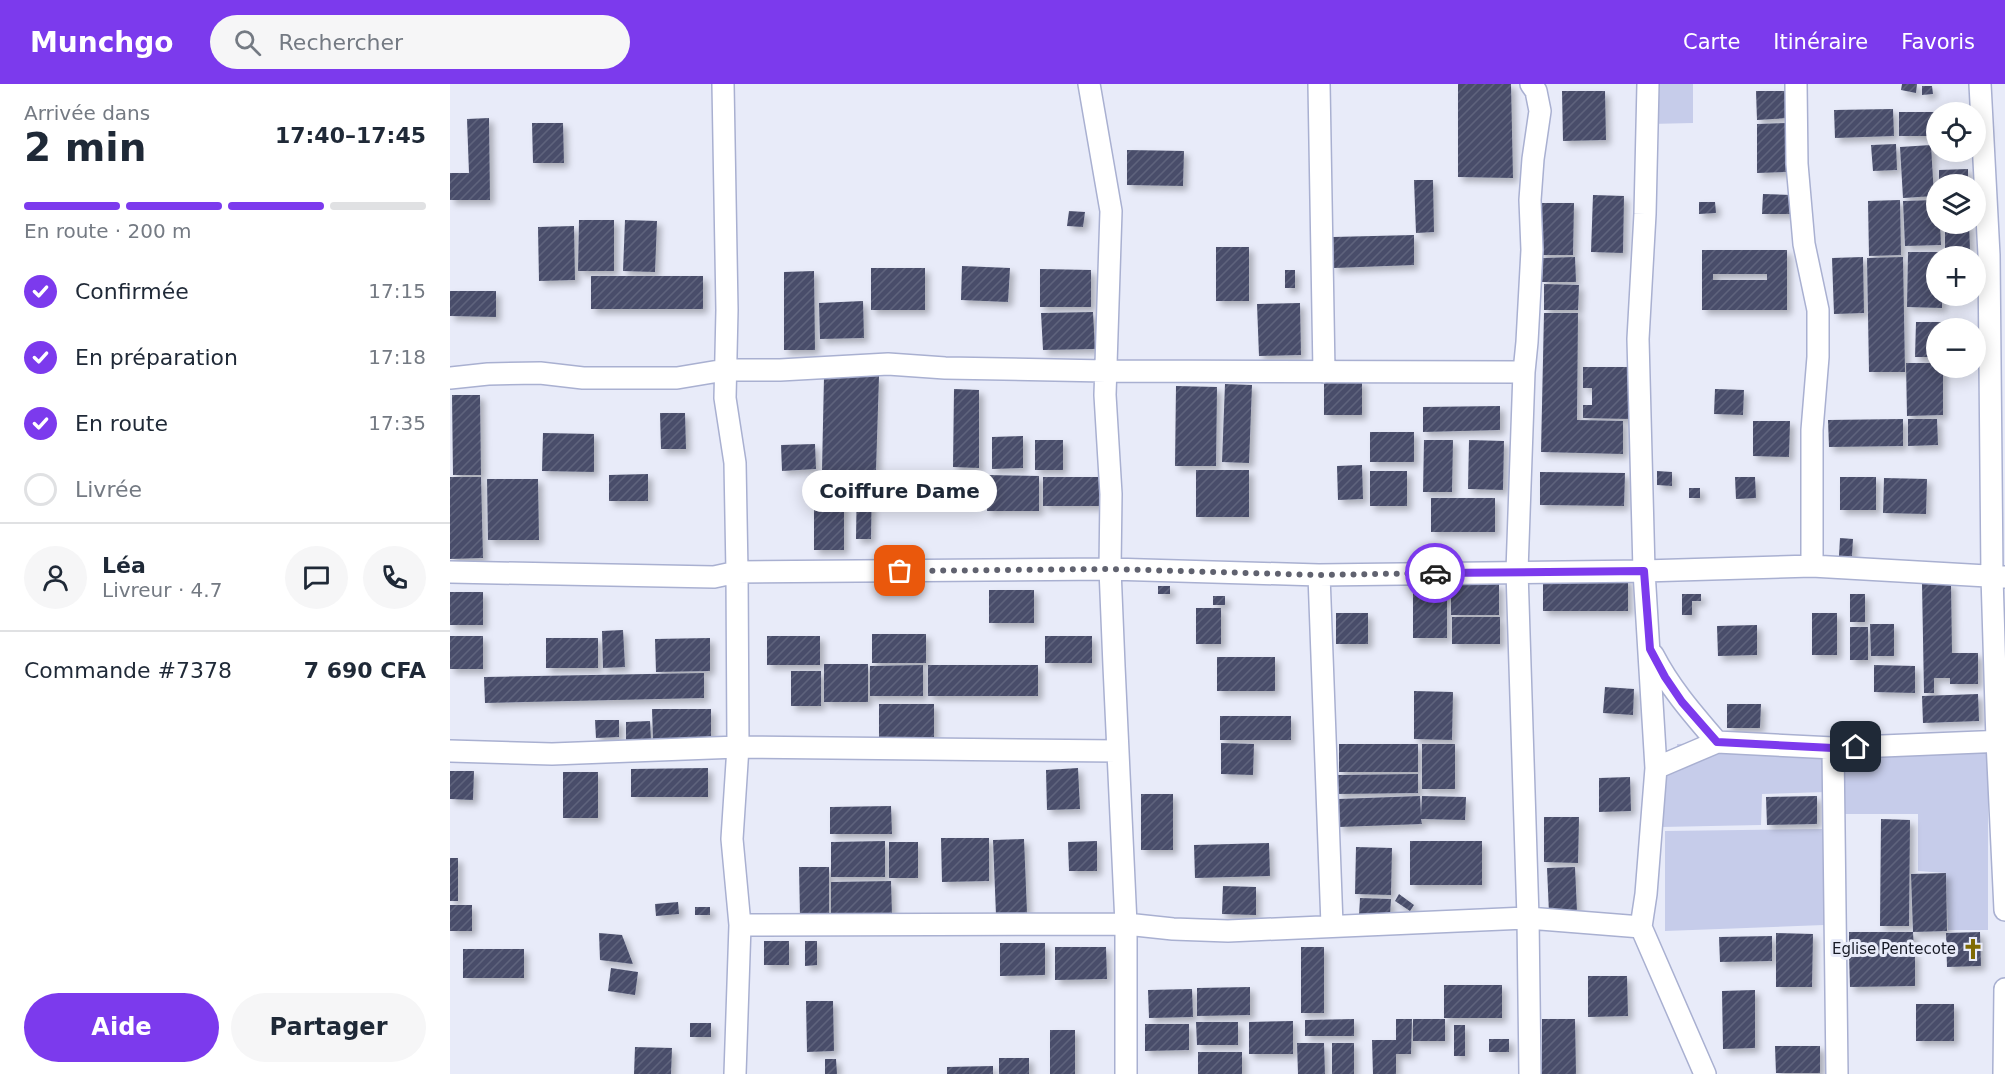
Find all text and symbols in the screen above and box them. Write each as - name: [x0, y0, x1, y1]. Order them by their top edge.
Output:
- search box: [210, 15, 630, 69]
- text: Munchgo: [30, 26, 174, 59]
- icon: search: [231, 26, 264, 59]
- text: Rechercher: [279, 30, 403, 55]
- text: Carte: [1683, 30, 1740, 54]
- text: Itinéraire: [1773, 30, 1868, 54]
- text: Favoris: [1901, 30, 1975, 54]
- text: Arrivée dans: [24, 101, 150, 125]
- map controls: [1926, 102, 1986, 378]
- button: locate: [1926, 102, 1986, 162]
- text: 17:40–17:45: [275, 123, 426, 148]
- text: 2 min: [24, 125, 146, 170]
- button: layers: [1926, 174, 1986, 234]
- text: En route · 200 m: [24, 219, 192, 243]
- button: +: [1926, 246, 1986, 306]
- icon: check: [24, 275, 57, 308]
- text: Confirmée: [75, 279, 189, 304]
- text: 17:15: [368, 279, 426, 303]
- button: −: [1926, 318, 1986, 378]
- icon: check: [24, 341, 57, 374]
- text: En préparation: [75, 345, 238, 370]
- text: 17:18: [368, 345, 426, 369]
- icon: check: [24, 407, 57, 440]
- text: En route: [75, 411, 168, 436]
- text: 17:35: [368, 411, 426, 435]
- callout: Coiffure Dame: [802, 469, 998, 511]
- text: Livrée: [75, 477, 142, 502]
- text: Coiffure Dame: [819, 479, 980, 503]
- courier: [1405, 543, 1465, 603]
- pin: [874, 545, 925, 596]
- button: person: [24, 546, 87, 609]
- button: chat: [285, 546, 348, 609]
- button: phone: [363, 546, 426, 609]
- text: Léa: [102, 553, 146, 578]
- icon: bag: [883, 554, 916, 587]
- icon: car: [1419, 557, 1452, 590]
- text: Livreur · 4.7: [102, 578, 222, 602]
- text: Commande #7378: [24, 658, 232, 683]
- text: 7 690 CFA: [304, 658, 426, 683]
- pin: [1830, 721, 1881, 772]
- icon: home: [1839, 730, 1872, 763]
- church icon: Eglise Pentecote: [1961, 937, 1985, 961]
- place label: Eglise Pentecote: [1832, 940, 1956, 958]
- button: Aide: [24, 993, 219, 1062]
- button: Partager: [231, 993, 426, 1062]

